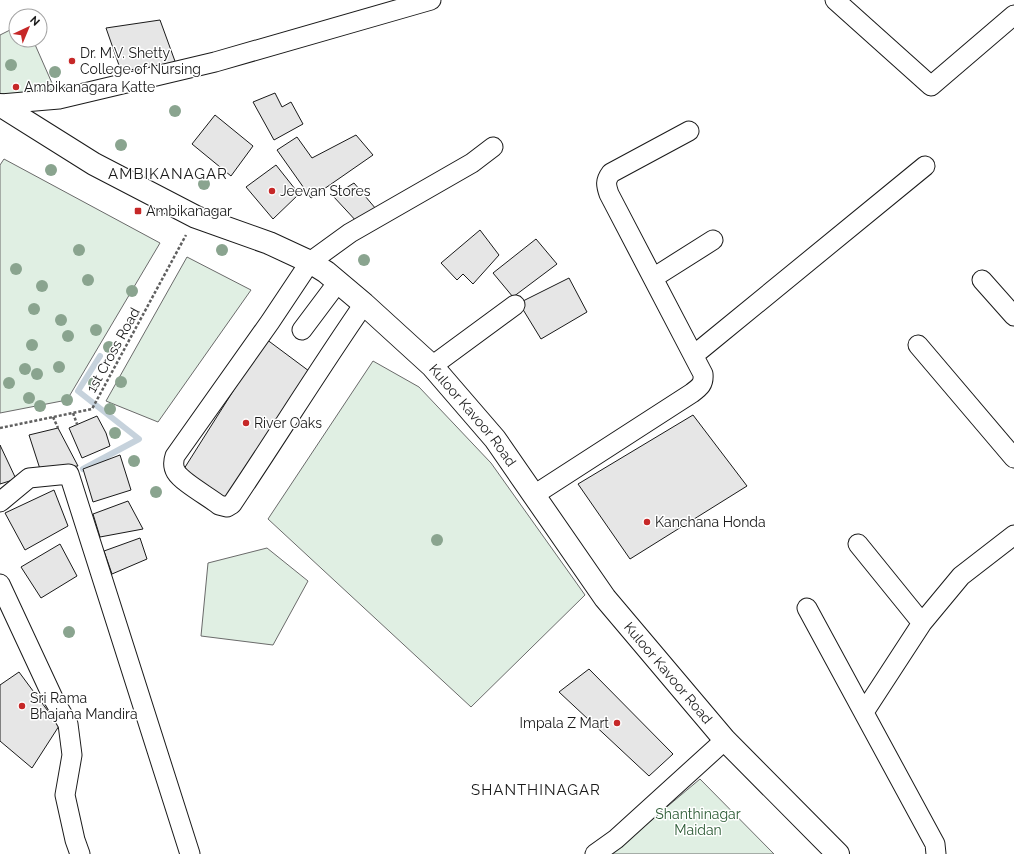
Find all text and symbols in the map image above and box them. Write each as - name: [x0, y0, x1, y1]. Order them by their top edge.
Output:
- north arrow: [8, 8, 48, 48]
- text: N: [27, 14, 42, 29]
- place label: Dr. M.V. Shetty College of Nursing: [80, 45, 201, 77]
- marker: Dr. M.V. Shetty College of Nursing: [67, 56, 77, 66]
- place label: Ambikanagara Katte: [24, 79, 155, 95]
- marker: Ambikanagara Katte: [11, 82, 21, 92]
- district label: AMBIKANAGAR: [108, 165, 228, 183]
- place label: Jeevan Stores: [280, 183, 371, 199]
- marker: Jeevan Stores: [267, 186, 277, 196]
- place label: Ambikanagar: [146, 203, 232, 219]
- marker: Ambikanagar: [133, 206, 143, 216]
- street label: 1st Cross Road: [83, 305, 143, 395]
- street label: Kuloor Kavoor Road: [426, 361, 519, 469]
- place label: River Oaks: [254, 415, 322, 431]
- marker: River Oaks: [241, 418, 251, 428]
- place label: Kanchana Honda: [655, 514, 766, 530]
- marker: Kanchana Honda: [642, 517, 652, 527]
- street label: Kuloor Kavoor Road: [621, 619, 716, 727]
- place label: Sri Rama Bhajana Mandira: [30, 690, 138, 722]
- marker: Sri Rama Bhajana Mandira: [17, 701, 27, 711]
- place label: Impala Z Mart: [520, 715, 609, 731]
- marker: Impala Z Mart: [612, 718, 622, 728]
- district label: SHANTHINAGAR: [471, 781, 601, 799]
- park label: Shanthinagar Maidan: [655, 806, 741, 838]

